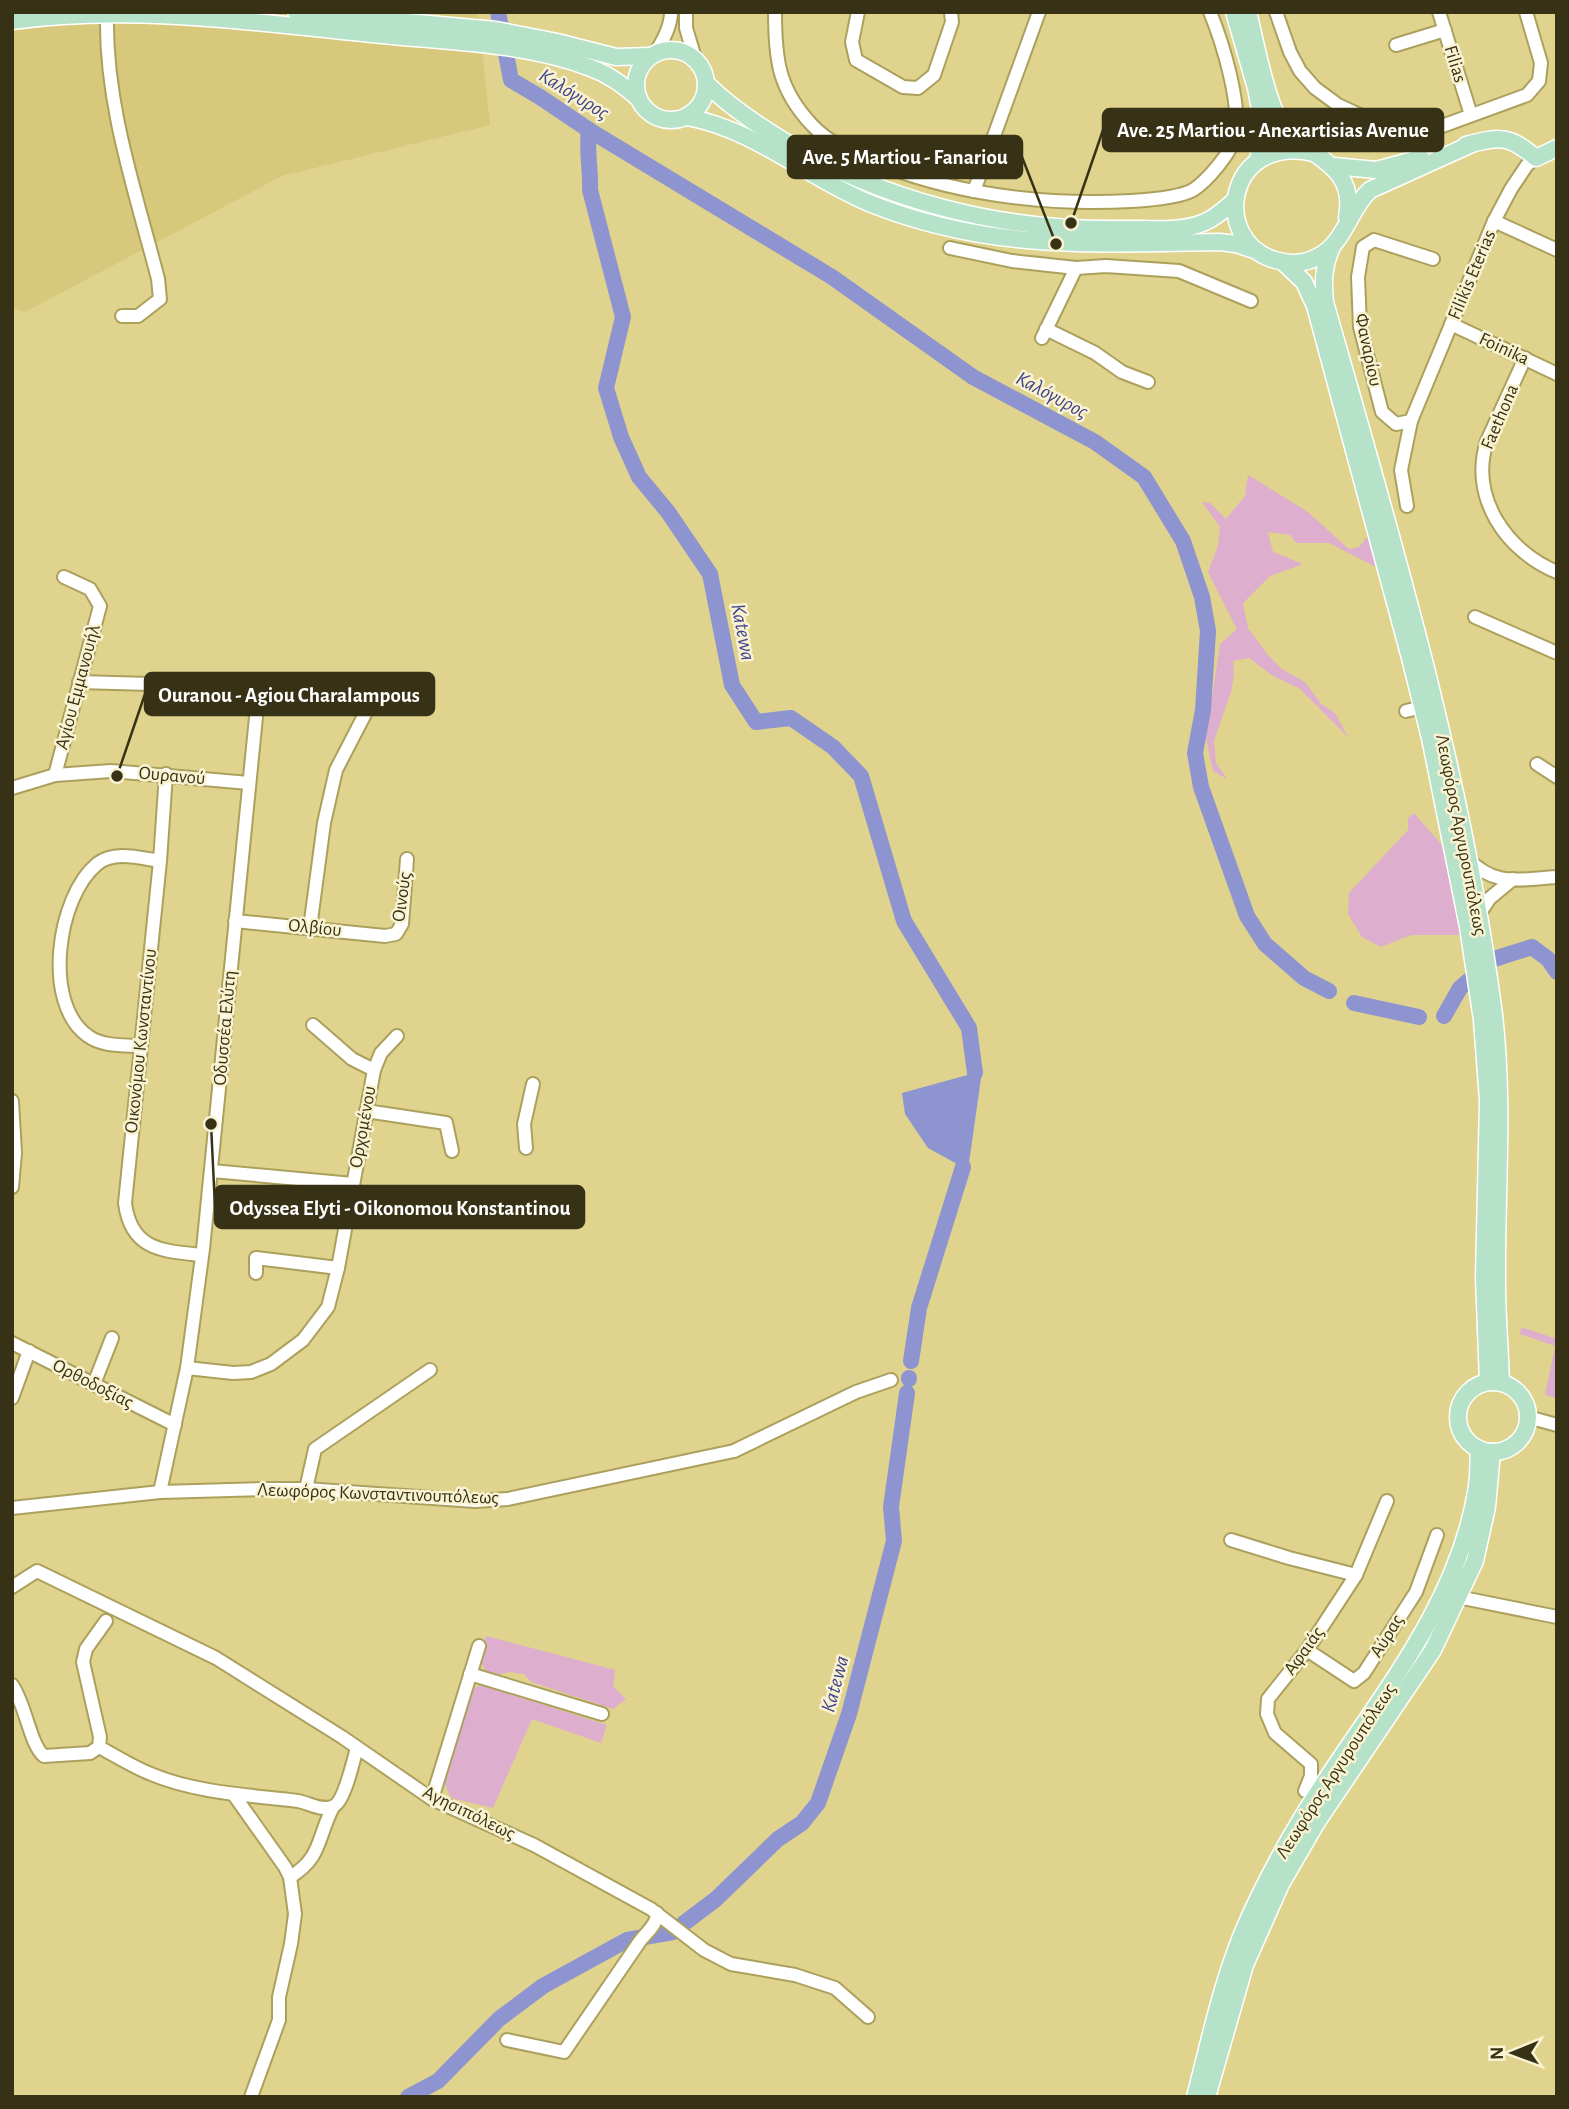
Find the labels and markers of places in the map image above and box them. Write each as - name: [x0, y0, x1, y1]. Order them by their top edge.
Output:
- callout: Ave. 25 Martiou - Anexartisias Avenue: [1103, 109, 1443, 151]
- callout: Ave. 5 Martiou - Fanariou: [788, 136, 1022, 178]
- callout: Ouranou - Agiou Charalampous: [145, 673, 434, 715]
- callout: Odyssea Elyti - Oikonomou Konstantinou: [215, 1186, 584, 1228]

